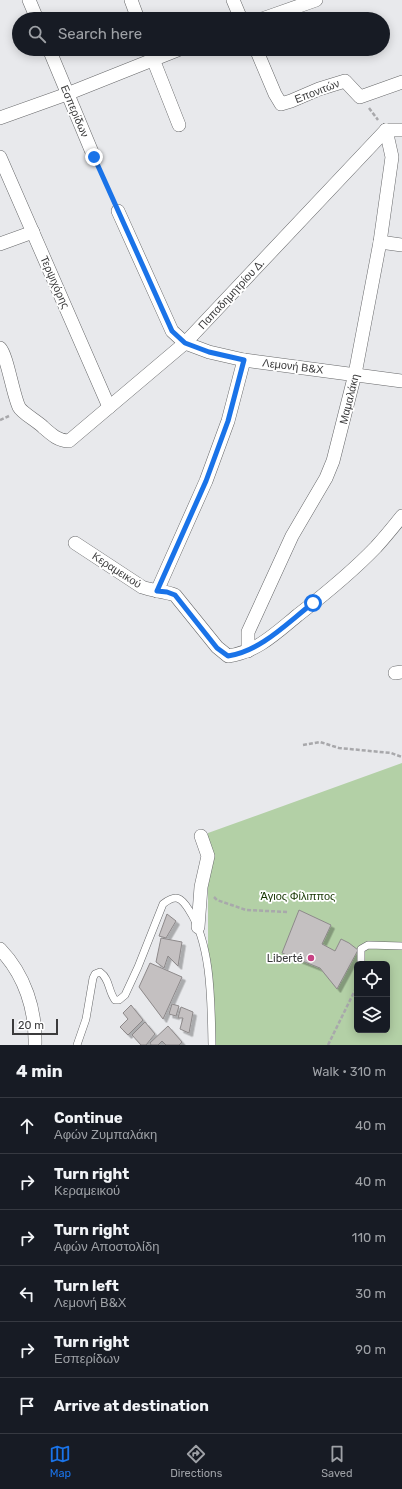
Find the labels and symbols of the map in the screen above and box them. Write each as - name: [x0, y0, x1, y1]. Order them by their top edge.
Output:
- street label: Επονιτών: [293, 77, 342, 106]
- street label: Εσπερίδων: [58, 83, 92, 140]
- route end: [85, 148, 103, 166]
- street label: Τερψιχόρης: [37, 254, 72, 311]
- street label: Παπαδημητρίου Δ.: [196, 257, 267, 332]
- street label: Λεμονή Β&Χ: [262, 356, 325, 377]
- street label: Μαμαλάκη: [337, 373, 362, 426]
- street label: Κεραμεικού: [90, 550, 144, 591]
- route start: [304, 594, 322, 612]
- park label: Άγιος Φίλιππος: [261, 890, 335, 903]
- place label: Liberté: [267, 952, 303, 965]
- marker: Liberté: [306, 953, 316, 963]
- scale bar: [12, 1017, 58, 1036]

